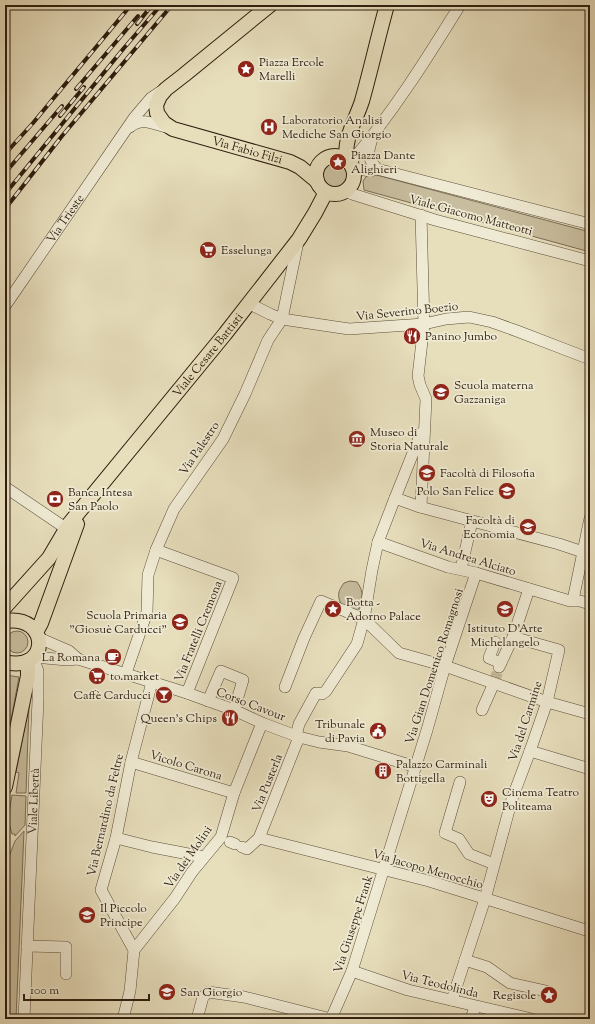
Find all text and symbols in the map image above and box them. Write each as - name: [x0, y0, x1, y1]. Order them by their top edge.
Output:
- place label: Piazza Ercole Marelli: [259, 54, 325, 86]
- place icon: Piazza Ercole Marelli: [236, 59, 256, 79]
- place label: Laboratorio Analisi Mediche San Giorgio: [282, 112, 392, 144]
- hospital icon: Laboratorio Analisi Mediche San Giorgio: [259, 117, 279, 137]
- street label: Via Fabio Filzi: [210, 132, 285, 170]
- place label: Piazza Dante Alighieri: [351, 147, 416, 179]
- place icon: Piazza Dante Alighieri: [328, 152, 348, 172]
- street label: Via Trieste: [43, 191, 89, 247]
- street label: Viale Giacomo Matteotti: [407, 191, 535, 241]
- supermarket icon: Esselunga: [198, 240, 218, 260]
- place label: Esselunga: [221, 242, 272, 260]
- street label: Via Severino Boezio: [355, 298, 460, 326]
- street label: Viale Cesare Battisti: [169, 309, 248, 401]
- restaurant icon: Panino Jumbo: [402, 326, 422, 346]
- place label: Panino Jumbo: [425, 328, 497, 346]
- place label: Scuola materna Gazzaniga: [454, 377, 534, 409]
- school or university icon: Scuola materna Gazzaniga: [431, 382, 451, 402]
- street label: Via Palestro: [175, 418, 225, 479]
- place label: Museo di Storia Naturale: [370, 424, 449, 456]
- museum icon: Museo di Storia Naturale: [347, 429, 367, 449]
- school or university icon: Facoltà di Filosofia: [417, 463, 437, 483]
- place label: Facoltà di Filosofia: [440, 465, 535, 483]
- school or university icon: Polo San Felice: [497, 481, 517, 501]
- place label: Polo San Felice: [417, 483, 494, 501]
- place label: Banca Intesa San Paolo: [68, 484, 133, 516]
- bank icon: Banca Intesa San Paolo: [45, 489, 65, 509]
- place label: Facoltà di Economia: [463, 512, 516, 544]
- school or university icon: Facoltà di Economia: [518, 517, 538, 537]
- street label: Via Andrea Alciato: [417, 535, 519, 581]
- street label: Via Fratelli Cremona: [170, 578, 228, 685]
- street label: Via Gian Domenico Romagnosi: [401, 585, 469, 747]
- place label: Botta - Adorno Palace: [346, 594, 421, 626]
- place icon: Botta - Adorno Palace: [323, 599, 343, 619]
- school or university icon: Istituto D'Arte Michelangelo: [495, 599, 515, 619]
- place label: Scuola Primaria "Giosuè Carducci": [69, 607, 167, 639]
- school or university icon: Scuola Primaria "Giosuè Carducci": [170, 612, 190, 632]
- place label: Istituto D'Arte Michelangelo: [467, 620, 543, 652]
- cafe icon: La Romana: [103, 647, 123, 667]
- place label: La Romana: [42, 649, 100, 667]
- supermarket icon: to.market: [87, 666, 107, 686]
- place label: to.market: [110, 668, 159, 686]
- street label: Via del Carmine: [504, 678, 548, 764]
- street label: Corso Cavour: [213, 683, 288, 727]
- bar icon: Caffè Carducci: [154, 685, 174, 705]
- place label: Caffè Carducci: [74, 687, 152, 705]
- restaurant icon: Queen's Chips: [220, 708, 240, 728]
- place label: Queen's Chips: [141, 710, 217, 728]
- place label: Tribunale di Pavia: [315, 716, 365, 748]
- public building icon: Tribunale di Pavia: [368, 721, 388, 741]
- street label: Vicolo Carona: [147, 746, 225, 786]
- street label: Via Pusterla: [248, 751, 288, 815]
- street label: Via Bernardino da Feltre: [83, 752, 129, 878]
- place label: Palazzo Carminali Bottigella: [396, 756, 488, 788]
- building icon: Palazzo Carminali Bottigella: [373, 761, 393, 781]
- street label: Viale Libertà: [24, 767, 45, 835]
- place label: Cinema Teatro Politeama: [502, 784, 579, 816]
- theatre icon: Cinema Teatro Politeama: [479, 789, 499, 809]
- street label: Via dei Molini: [160, 822, 218, 893]
- street label: Via Jacopo Menocchio: [370, 846, 486, 895]
- street label: Via Giuseppe Frank: [330, 872, 378, 976]
- place label: Il Piccolo Principe: [100, 900, 147, 932]
- school or university icon: Il Piccolo Principe: [77, 905, 97, 925]
- street label: Via Teodolinda: [399, 967, 481, 1003]
- scale bar: [24, 976, 149, 1002]
- text: 100 m: [30, 982, 59, 1000]
- school or university icon: San Giorgio: [157, 982, 177, 1002]
- place label: San Giorgio: [180, 984, 243, 1002]
- place icon: Regisole: [539, 985, 559, 1005]
- place label: Regisole: [493, 987, 536, 1005]

